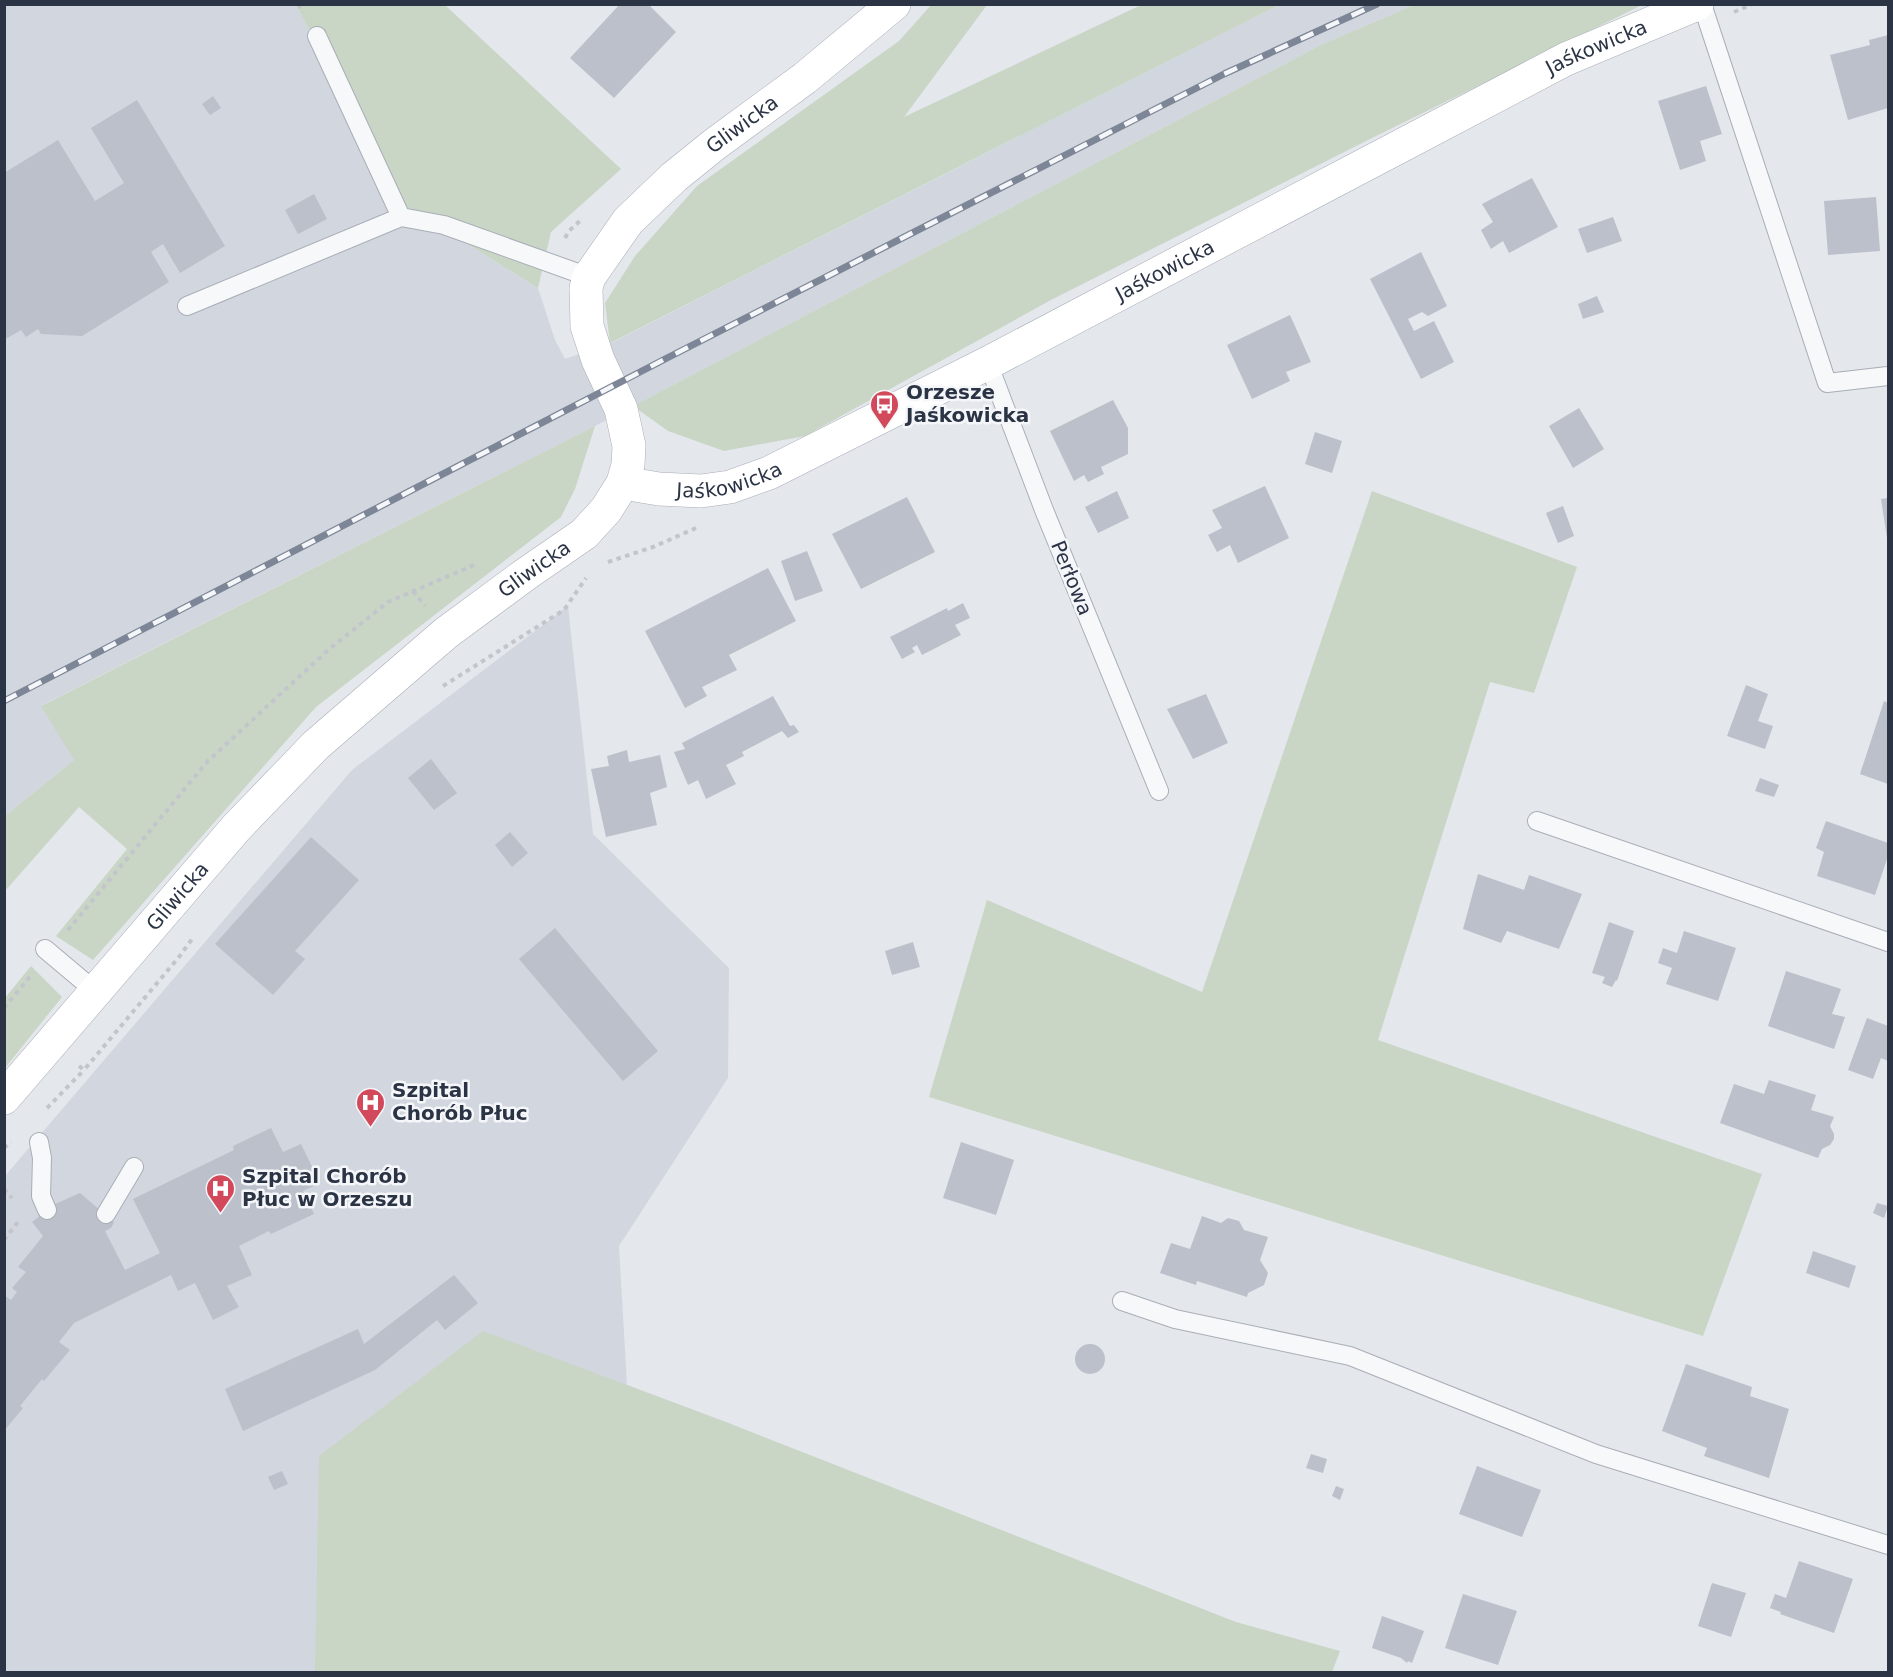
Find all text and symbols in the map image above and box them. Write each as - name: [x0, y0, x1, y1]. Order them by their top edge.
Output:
- street label: Jaśkowicka: [1540, 14, 1651, 81]
- street label: Gliwicka: [701, 90, 783, 158]
- street label: Jaśkowicka: [1110, 234, 1218, 307]
- place label: Orzesze Jaśkowicka: [904, 380, 1029, 427]
- bus stop icon: Orzesze Jaśkowicka: [869, 388, 901, 430]
- street label: Jaśkowicka: [674, 457, 786, 503]
- street label: Gliwicka: [493, 535, 575, 603]
- street label: Perłowa: [1046, 537, 1098, 619]
- street label: Gliwicka: [141, 857, 214, 936]
- place label: Szpital Chorób Płuc: [392, 1078, 528, 1125]
- hospital icon: Szpital Chorób Płuc: [355, 1086, 387, 1128]
- place label: Szpital Chorób Płuc w Orzeszu: [242, 1164, 412, 1211]
- hospital icon: Szpital Chorób Płuc w Orzeszu: [205, 1172, 237, 1214]

